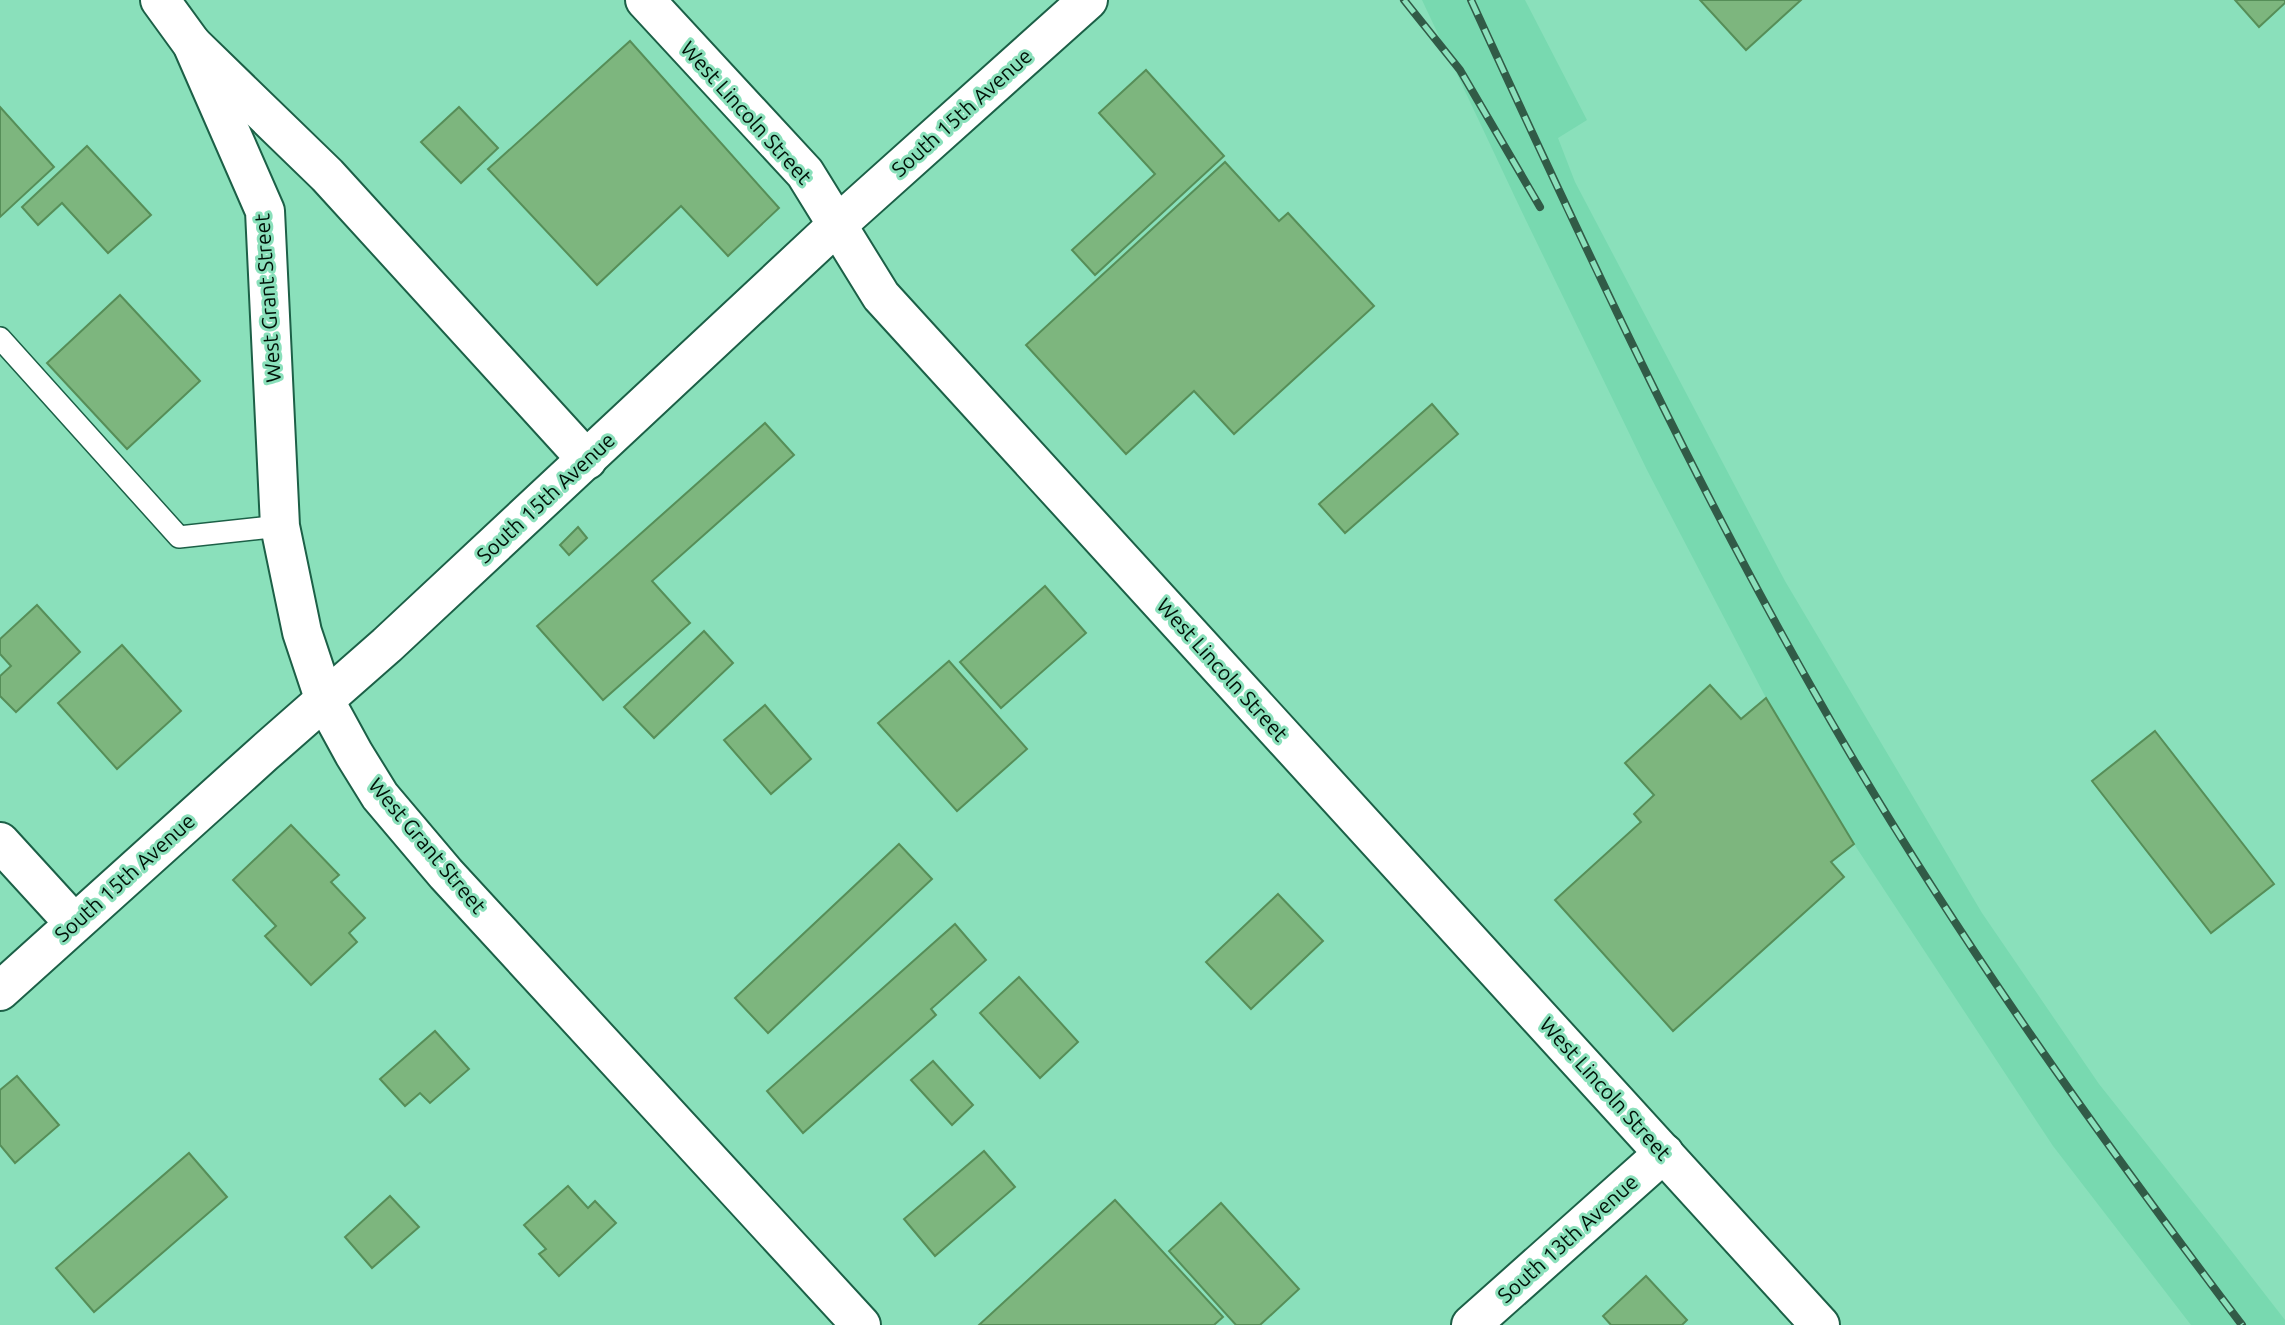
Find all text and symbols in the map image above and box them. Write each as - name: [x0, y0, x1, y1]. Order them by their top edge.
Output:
- street label: West Lincoln Street: [676, 36, 817, 189]
- street label: South 15th Avenue: [886, 43, 1036, 181]
- street label: West Grant Street: [249, 213, 285, 383]
- street label: South 15th Avenue: [471, 427, 619, 567]
- street label: West Lincoln Street: [1152, 593, 1293, 746]
- street label: West Grant Street: [364, 773, 491, 918]
- street label: South 15th Avenue: [49, 808, 199, 946]
- street label: West Lincoln Street: [1535, 1012, 1676, 1165]
- street label: South 13th Avenue: [1492, 1169, 1642, 1307]

